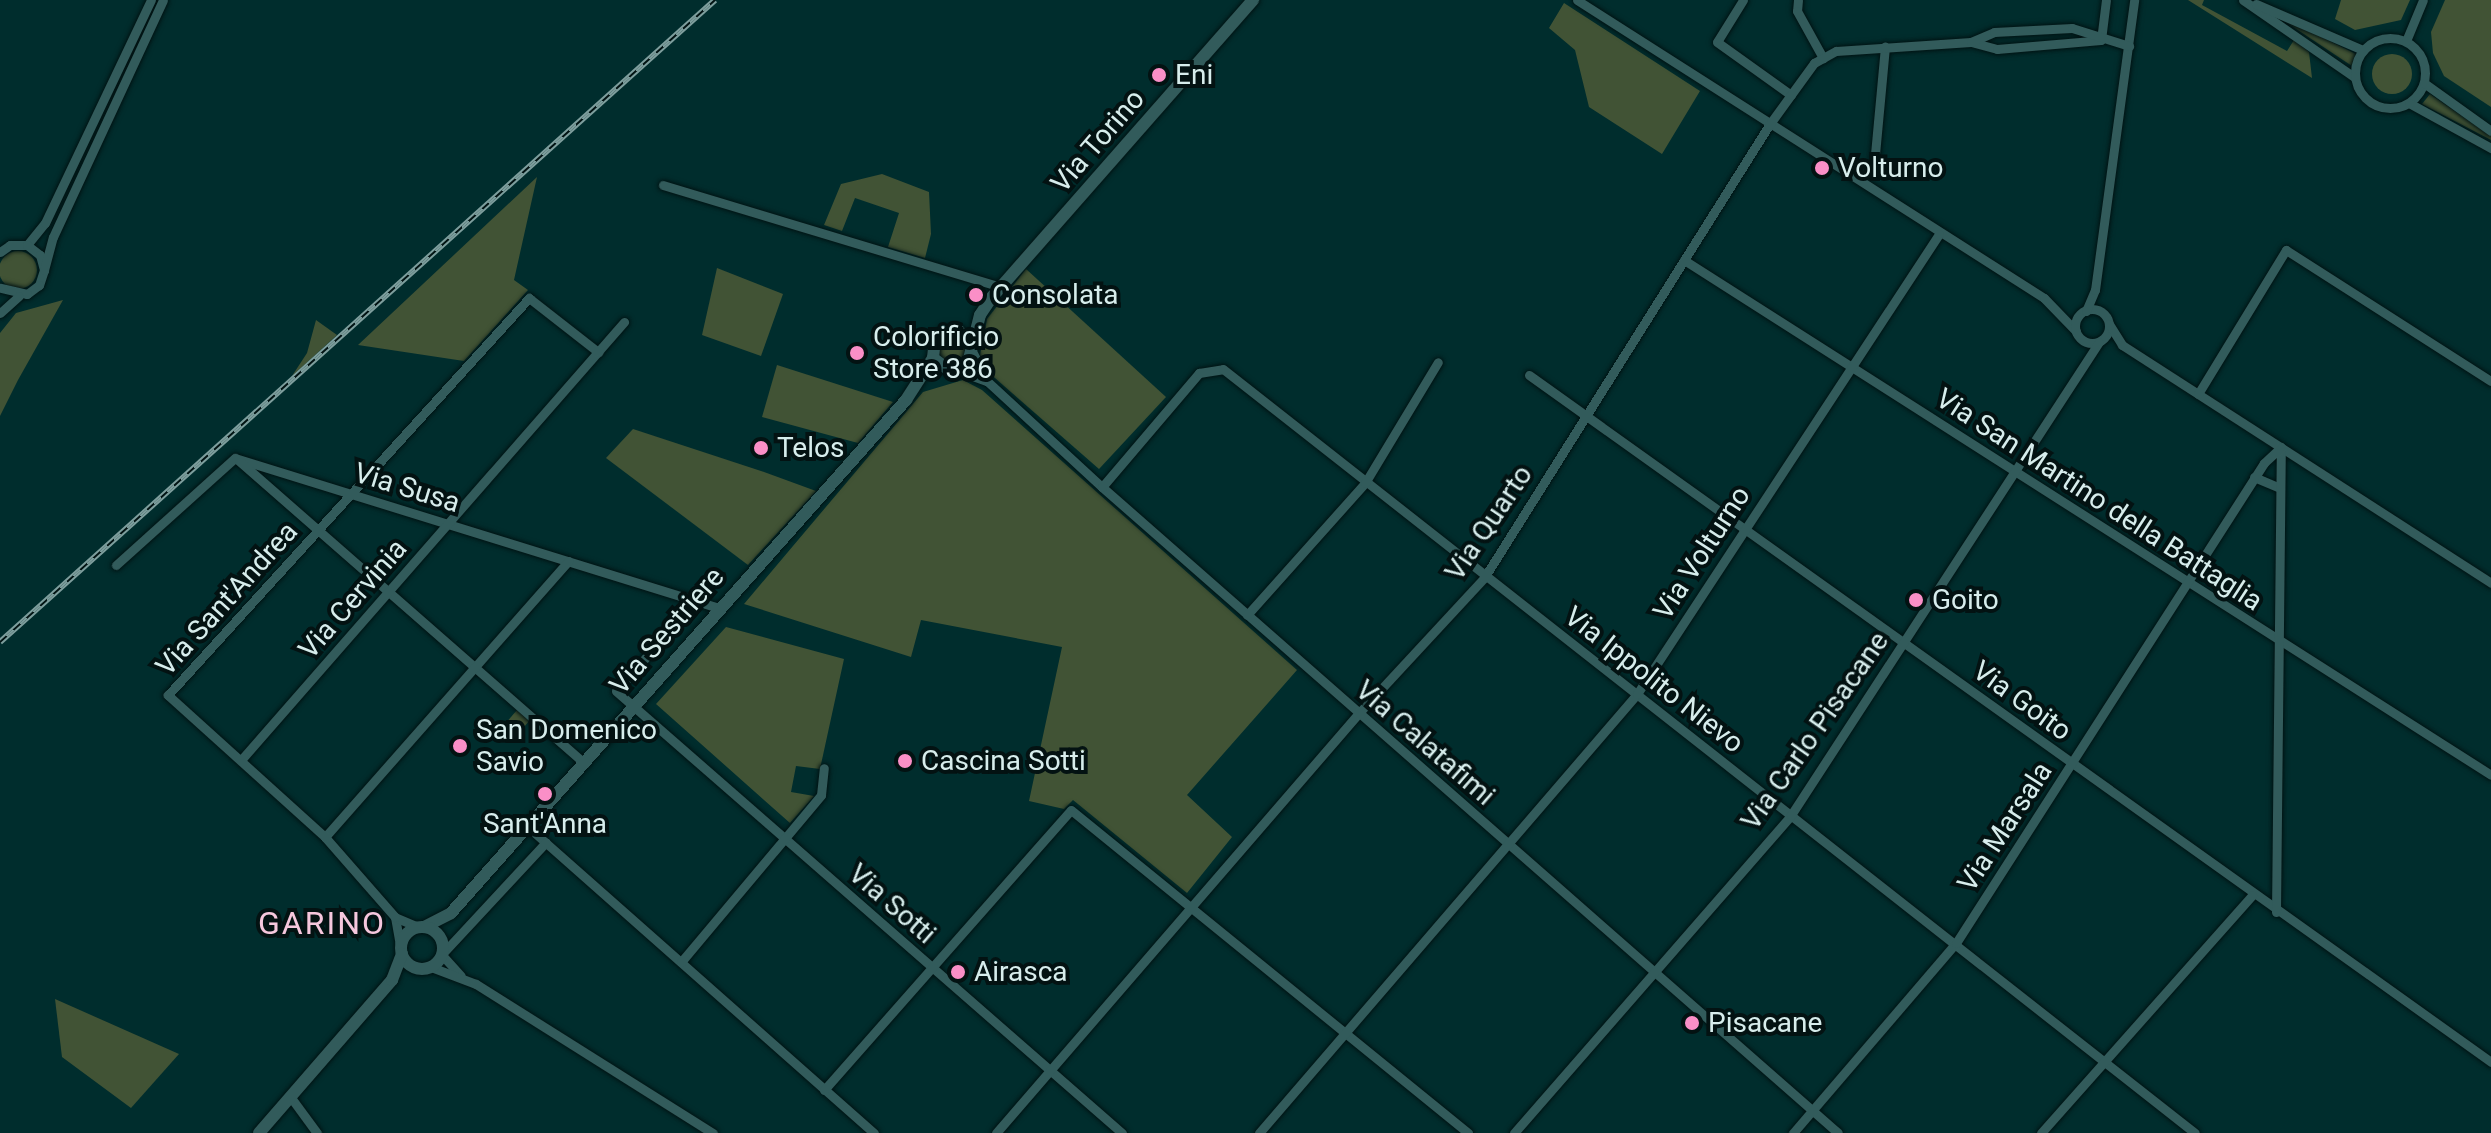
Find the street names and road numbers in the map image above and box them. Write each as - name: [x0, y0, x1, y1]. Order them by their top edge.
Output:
- street label: Via Torino: [1044, 82, 1152, 200]
- street label: Via San Martino della Battaglia: [1929, 382, 2269, 618]
- street label: Via Susa: [350, 456, 464, 520]
- street label: Via Quarto: [1438, 459, 1540, 587]
- street label: Via Volturno: [1646, 480, 1758, 626]
- street label: Via Sant'Andrea: [149, 515, 305, 683]
- street label: Via Cervinia: [292, 532, 414, 666]
- street label: Via Sestriere: [603, 561, 731, 701]
- street label: Via Ippolito Nievo: [1558, 600, 1750, 760]
- street label: Via Carlo Pisacane: [1734, 626, 1896, 836]
- street label: Via Goito: [1966, 654, 2078, 748]
- street label: Via Calatafimi: [1348, 673, 1502, 813]
- street label: Via Marsala: [1951, 756, 2059, 898]
- street label: Via Sotti: [842, 857, 942, 951]

